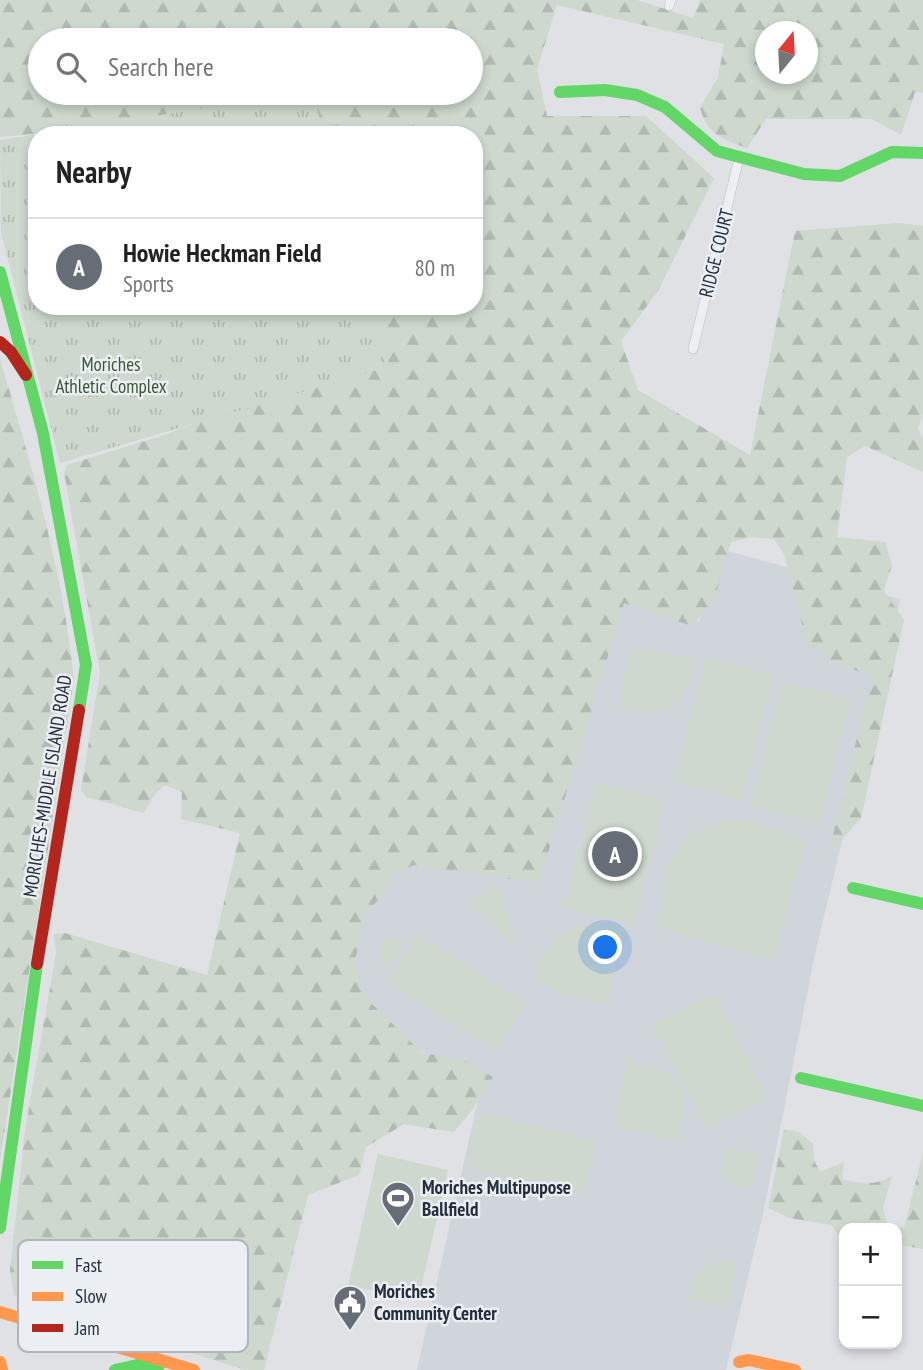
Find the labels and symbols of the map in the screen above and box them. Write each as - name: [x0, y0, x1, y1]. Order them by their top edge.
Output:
- north arrow: [755, 21, 818, 84]
- street label: RIDGE COURT: [693, 206, 739, 300]
- park label: Moriches Athletic Complex: [55, 352, 167, 398]
- street label: MORICHES-MIDDLE ISLAND ROAD: [18, 673, 76, 899]
- pin: A: [592, 828, 638, 880]
- your location: [588, 930, 622, 964]
- place label: Moriches Multipupose Ballfield: [422, 1175, 571, 1221]
- sports icon: Moriches Multipupose Ballfield: [379, 1179, 417, 1228]
- legend: [18, 1240, 248, 1352]
- text: Fast: [75, 1253, 103, 1277]
- place label: Moriches Community Center: [374, 1279, 497, 1325]
- public building icon: Moriches Community Center: [331, 1283, 369, 1332]
- text: Slow: [75, 1284, 108, 1308]
- text: Jam: [74, 1316, 100, 1340]

